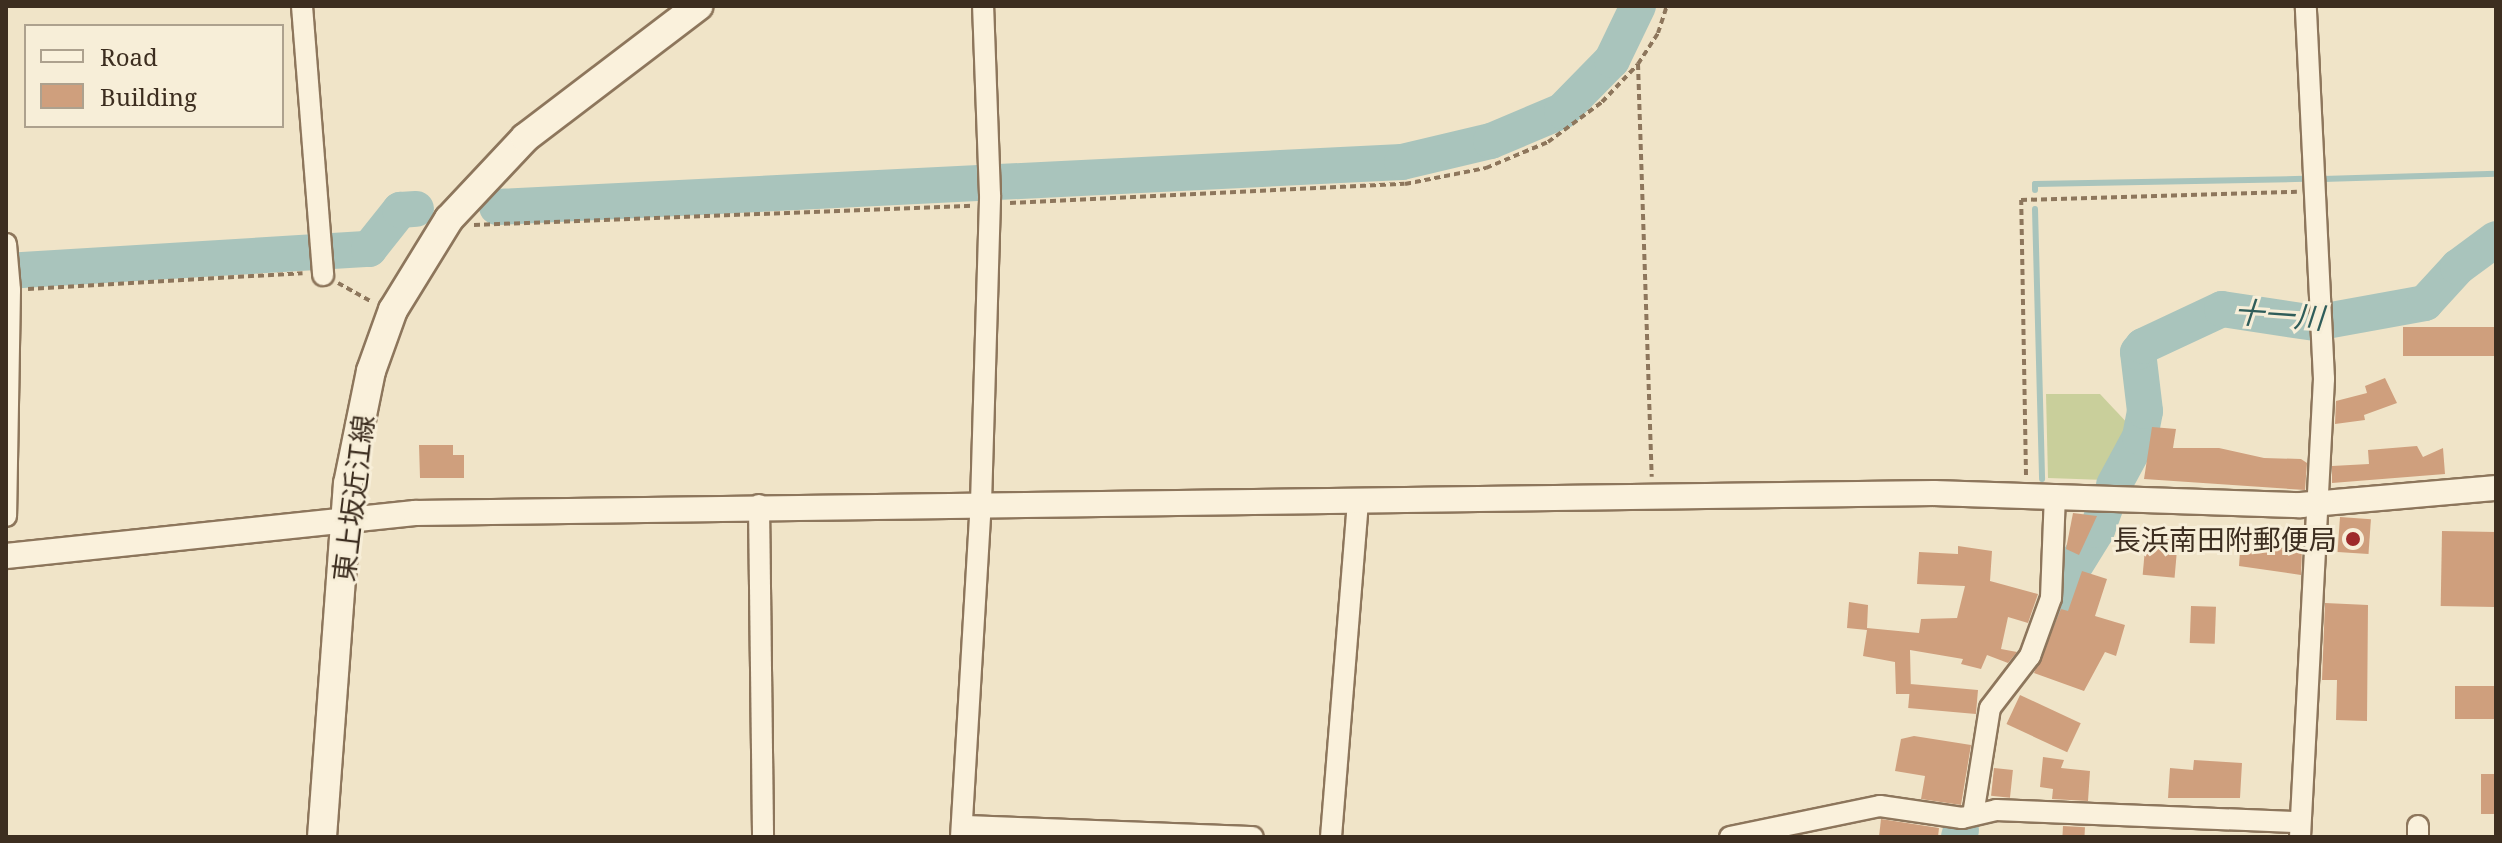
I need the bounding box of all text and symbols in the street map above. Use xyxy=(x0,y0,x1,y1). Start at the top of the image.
legend xyxy=(24,24,284,128)
text: Road xyxy=(100,40,158,73)
text: Building xyxy=(100,80,197,113)
water label: 十一川 xyxy=(2233,294,2325,336)
street label: 東上坂近江線 xyxy=(326,413,380,583)
place label: 長浜南田附郵便局 xyxy=(2113,522,2337,556)
marker: 長浜南田附郵便局 xyxy=(2344,530,2362,548)

